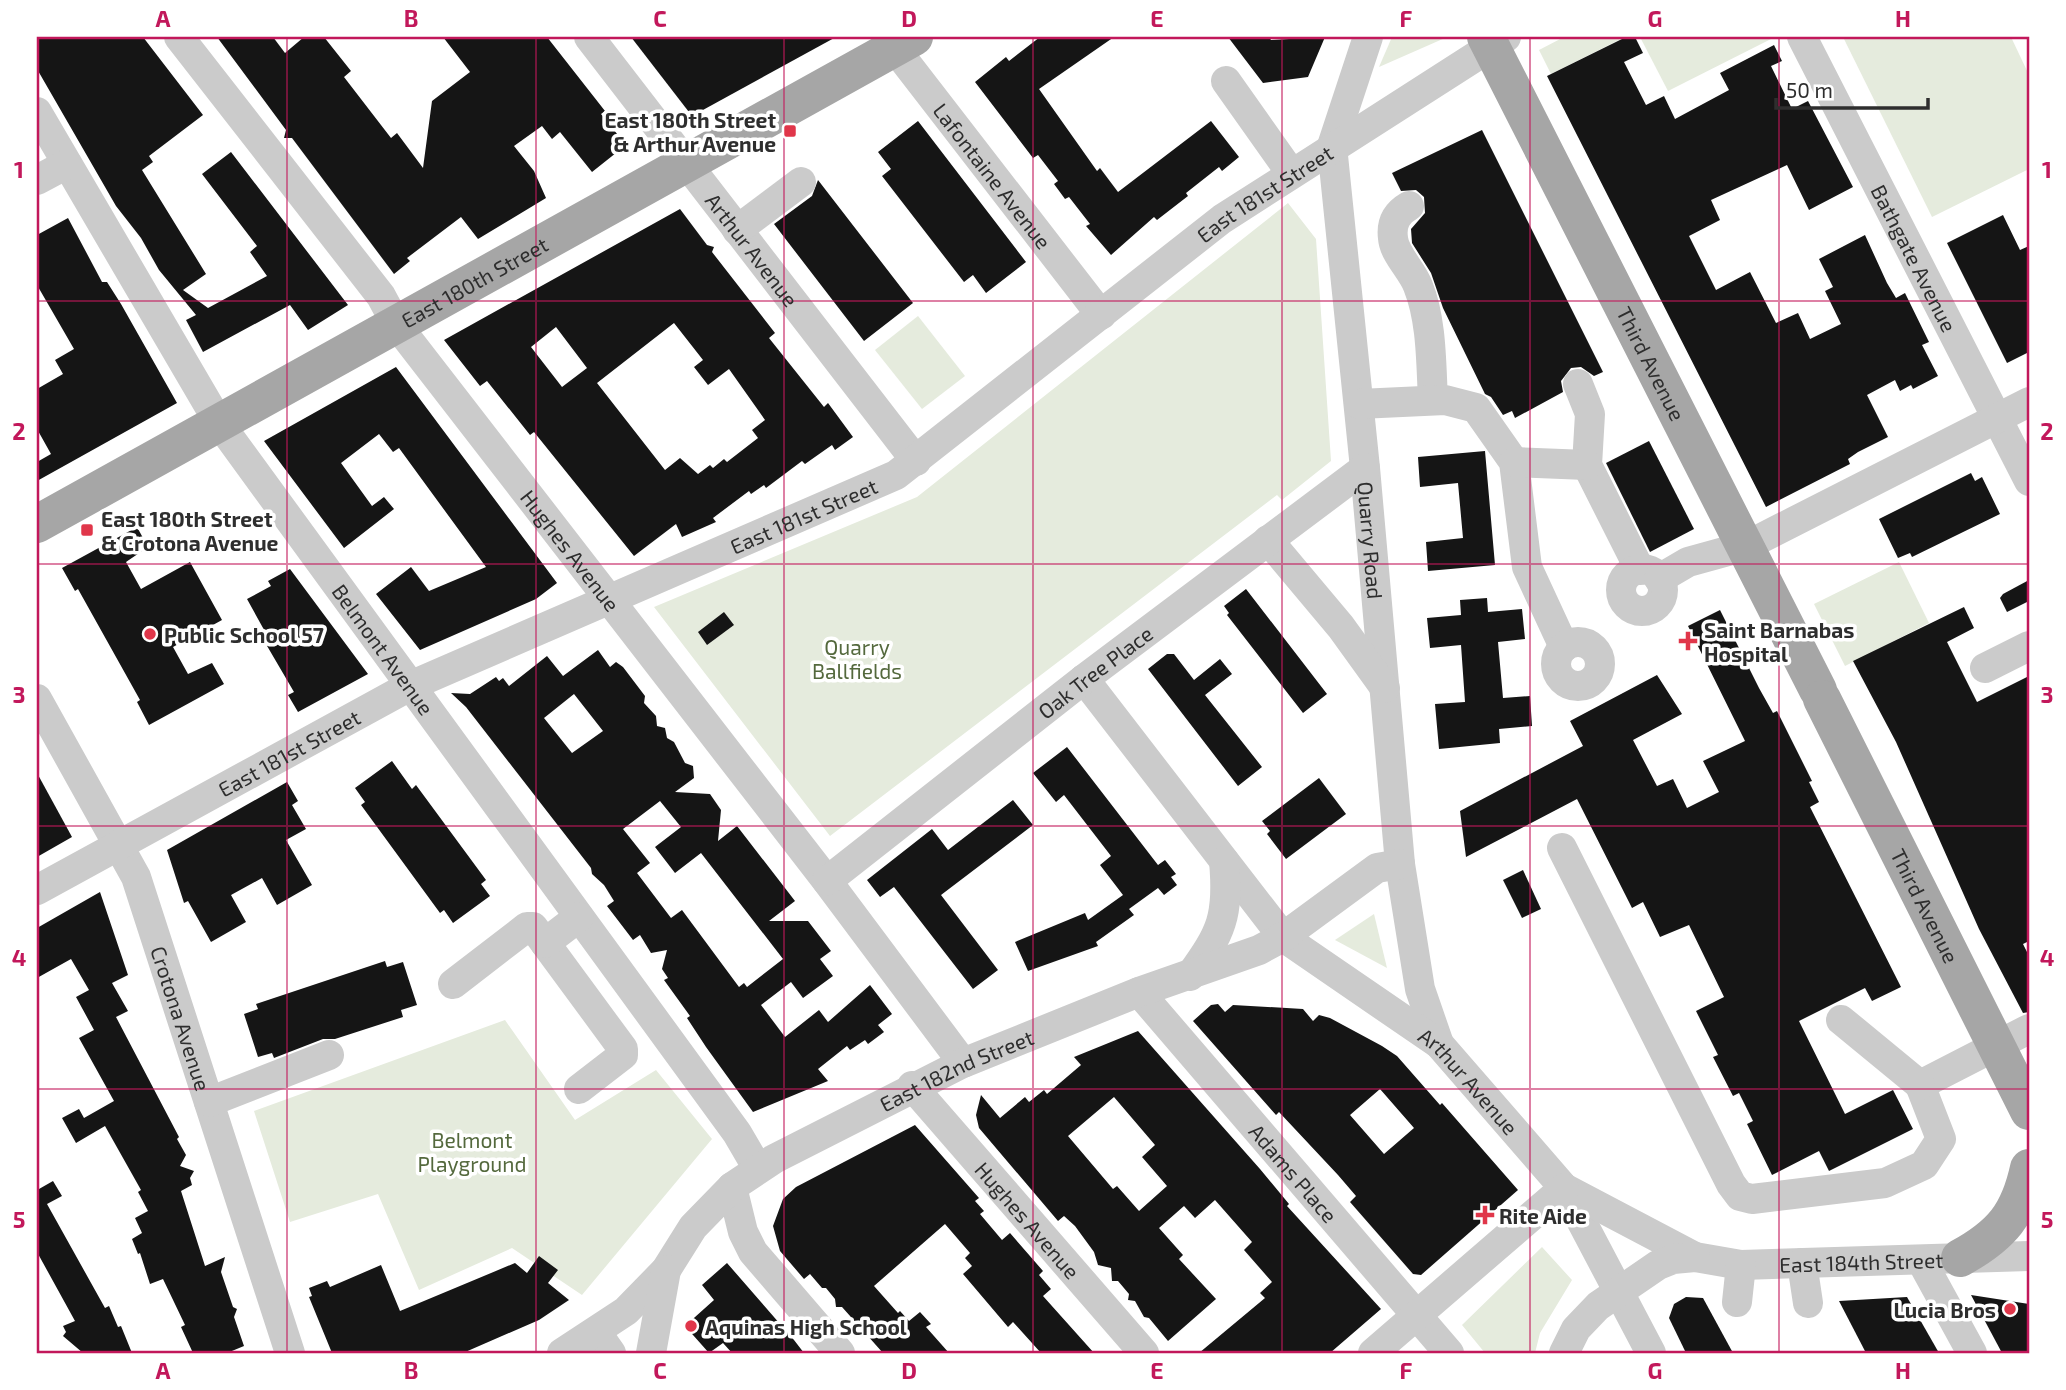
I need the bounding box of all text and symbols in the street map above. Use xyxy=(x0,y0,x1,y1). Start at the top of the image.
text: A xyxy=(155,4,171,32)
text: B xyxy=(404,4,418,32)
text: C xyxy=(653,4,667,32)
text: D xyxy=(901,4,917,32)
text: E xyxy=(1150,4,1164,32)
text: F xyxy=(1400,4,1413,32)
text: G xyxy=(1648,4,1662,32)
text: H xyxy=(1895,4,1911,32)
scale bar xyxy=(1776,66,1928,110)
text: 50 m xyxy=(1786,77,1833,102)
street label: Lafontaine Avenue xyxy=(929,98,1057,253)
place label: East 180th Street & Arthur Avenue xyxy=(604,107,776,156)
marker: East 180th Street & Arthur Avenue xyxy=(782,123,798,139)
street label: East 181st Street xyxy=(1191,139,1337,247)
text: 1 xyxy=(14,155,24,183)
text: 1 xyxy=(2042,155,2052,183)
street label: Bathgate Avenue xyxy=(1867,180,1963,336)
street label: Arthur Avenue xyxy=(701,188,804,311)
street label: East 180th Street xyxy=(396,231,552,332)
street label: Third Avenue xyxy=(1613,302,1691,424)
text: 2 xyxy=(12,417,26,445)
text: 2 xyxy=(2040,417,2054,445)
street label: East 181st Street xyxy=(726,472,881,558)
street label: Quarry Road xyxy=(1353,480,1389,600)
street label: Hughes Avenue xyxy=(516,484,626,616)
place label: East 180th Street & Crotona Avenue xyxy=(101,506,279,555)
marker: East 180th Street & Crotona Avenue xyxy=(79,522,95,538)
street label: Belmont Avenue xyxy=(328,579,440,719)
place label: Saint Barnabas Hospital xyxy=(1704,617,1854,666)
street label: Oak Tree Place xyxy=(1033,620,1157,723)
place label: Public School 57 xyxy=(164,622,324,647)
marker: Public School 57 xyxy=(142,626,158,642)
marker: Saint Barnabas Hospital xyxy=(1678,631,1698,651)
park label: Quarry Ballfields xyxy=(812,634,902,683)
text: 3 xyxy=(12,680,26,708)
text: 3 xyxy=(2040,680,2054,708)
street label: East 181st Street xyxy=(214,703,364,801)
street label: Third Avenue xyxy=(1887,844,1965,967)
text: 4 xyxy=(12,943,26,971)
street label: Crotona Avenue xyxy=(147,943,217,1093)
text: 4 xyxy=(2040,943,2054,971)
street label: Arthur Avenue xyxy=(1414,1022,1524,1139)
street label: East 182nd Street xyxy=(875,1024,1037,1116)
street label: Adams Place xyxy=(1245,1118,1343,1227)
park label: Belmont Playground xyxy=(417,1127,527,1176)
street label: Hughes Avenue xyxy=(971,1156,1086,1283)
place label: Rite Aide xyxy=(1499,1203,1587,1228)
text: 5 xyxy=(13,1205,25,1233)
text: 5 xyxy=(2041,1205,2053,1233)
marker: Rite Aide xyxy=(1477,1207,1493,1223)
street label: East 184th Street xyxy=(1779,1246,1944,1276)
place label: Lucia Bros xyxy=(1894,1297,1996,1322)
marker: Lucia Bros xyxy=(2002,1301,2018,1317)
place label: Aquinas High School xyxy=(705,1314,907,1339)
marker: Aquinas High School xyxy=(683,1318,699,1334)
text: A xyxy=(155,1356,171,1384)
text: B xyxy=(404,1356,418,1384)
text: C xyxy=(653,1356,667,1384)
text: D xyxy=(901,1356,917,1384)
text: E xyxy=(1150,1356,1164,1384)
text: F xyxy=(1400,1356,1413,1384)
text: G xyxy=(1648,1356,1662,1384)
text: H xyxy=(1895,1356,1911,1384)

